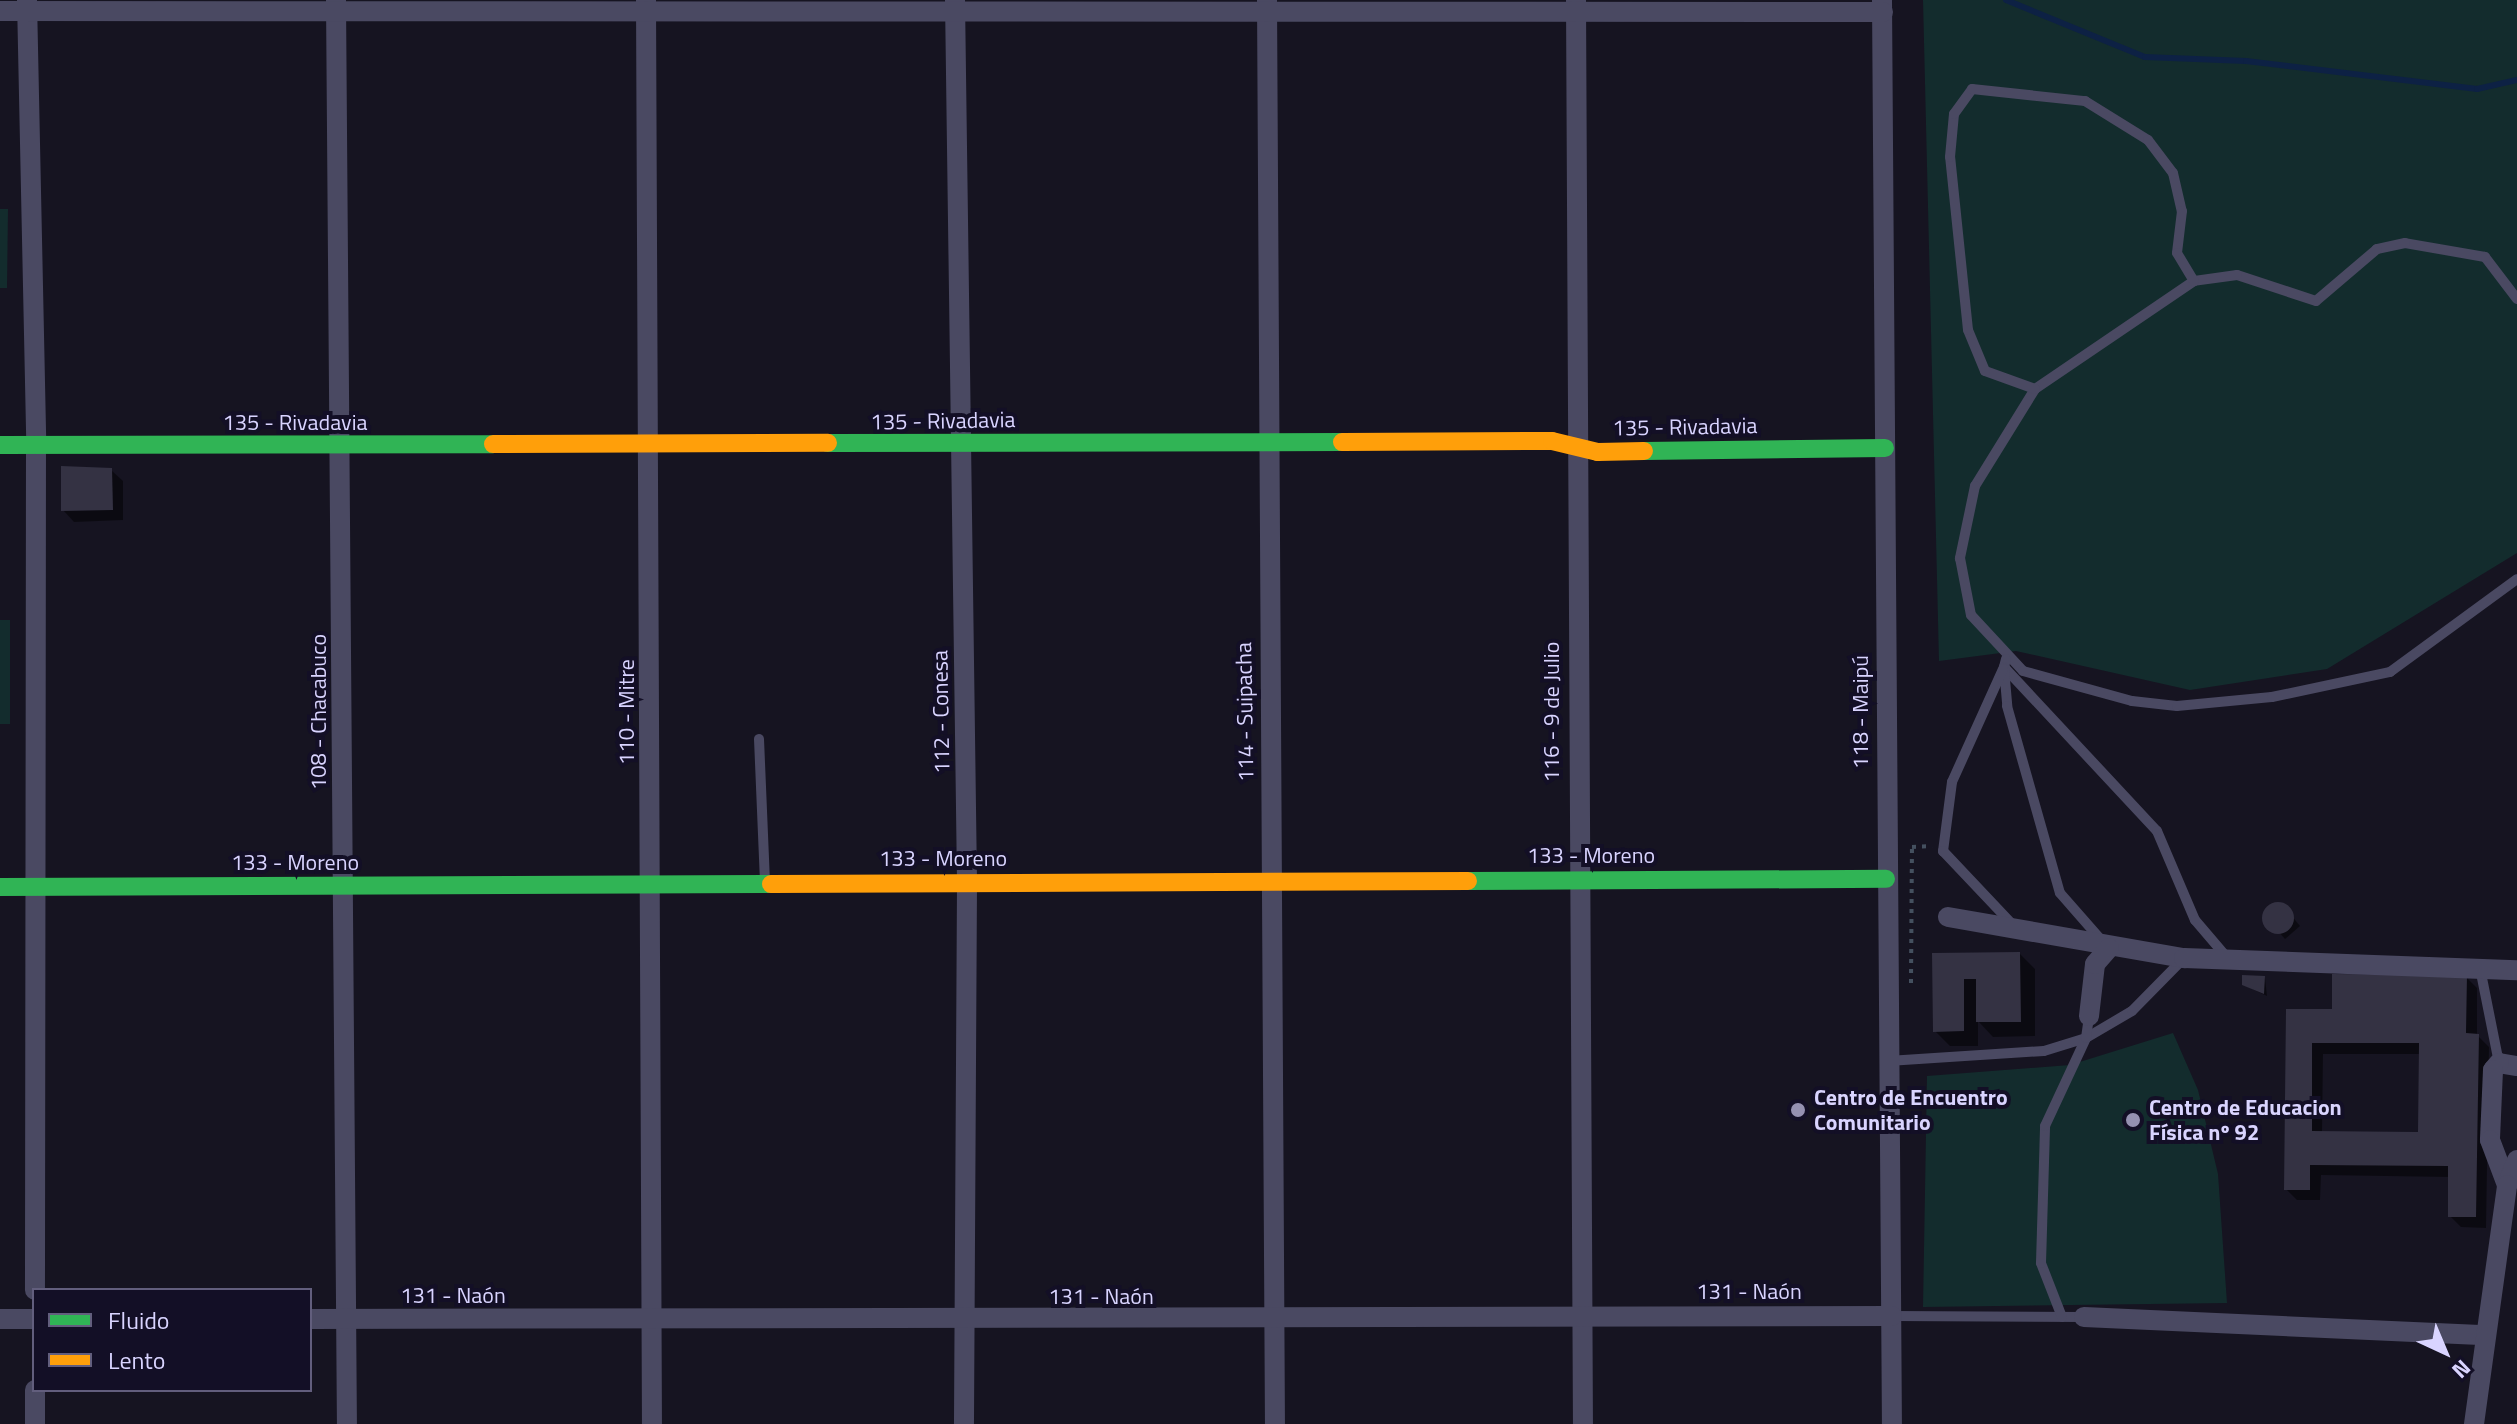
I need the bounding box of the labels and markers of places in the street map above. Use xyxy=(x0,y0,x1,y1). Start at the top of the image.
place label: Centro de Encuentro Comunitario xyxy=(1814,1084,2008,1136)
place label: Centro de Educacion Física nº 92 xyxy=(2149,1094,2342,1146)
marker: Centro de Encuentro Comunitario xyxy=(1789,1101,1807,1119)
marker: Centro de Educacion Física nº 92 xyxy=(2124,1111,2142,1129)

